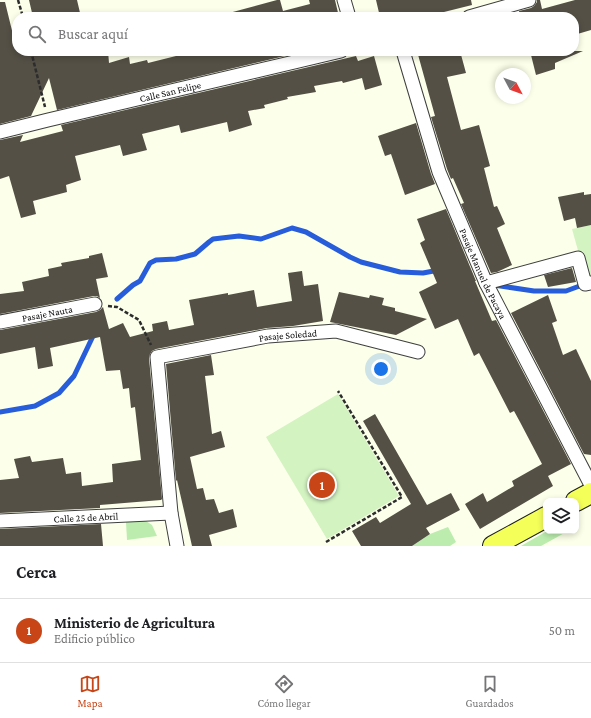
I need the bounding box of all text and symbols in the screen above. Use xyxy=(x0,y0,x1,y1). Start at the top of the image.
search box xyxy=(12,12,579,56)
icon: search xyxy=(26,23,48,45)
text: Buscar aquí xyxy=(58,26,128,42)
north arrow xyxy=(495,68,531,104)
street label: Calle San Felipe xyxy=(139,79,203,104)
street label: Pasaje Manuel de Pacaya xyxy=(457,227,509,321)
street label: Pasaje Nauta xyxy=(21,303,74,324)
street label: Pasaje Soledad xyxy=(258,327,318,344)
your location xyxy=(371,359,391,379)
pin: 1 xyxy=(309,470,335,500)
map controls xyxy=(543,498,579,534)
button: layers xyxy=(543,498,579,534)
street label: Calle 25 de Abril xyxy=(53,510,119,524)
text: Cerca xyxy=(16,563,56,582)
text: Ministerio de Agricultura xyxy=(54,615,215,631)
text: 1 xyxy=(27,623,31,638)
text: 50 m xyxy=(549,623,575,638)
text: Edificio público xyxy=(54,631,135,646)
tab: Mapa xyxy=(77,673,103,709)
tab: Cómo llegar xyxy=(257,673,311,709)
tab: Guardados xyxy=(466,673,514,709)

